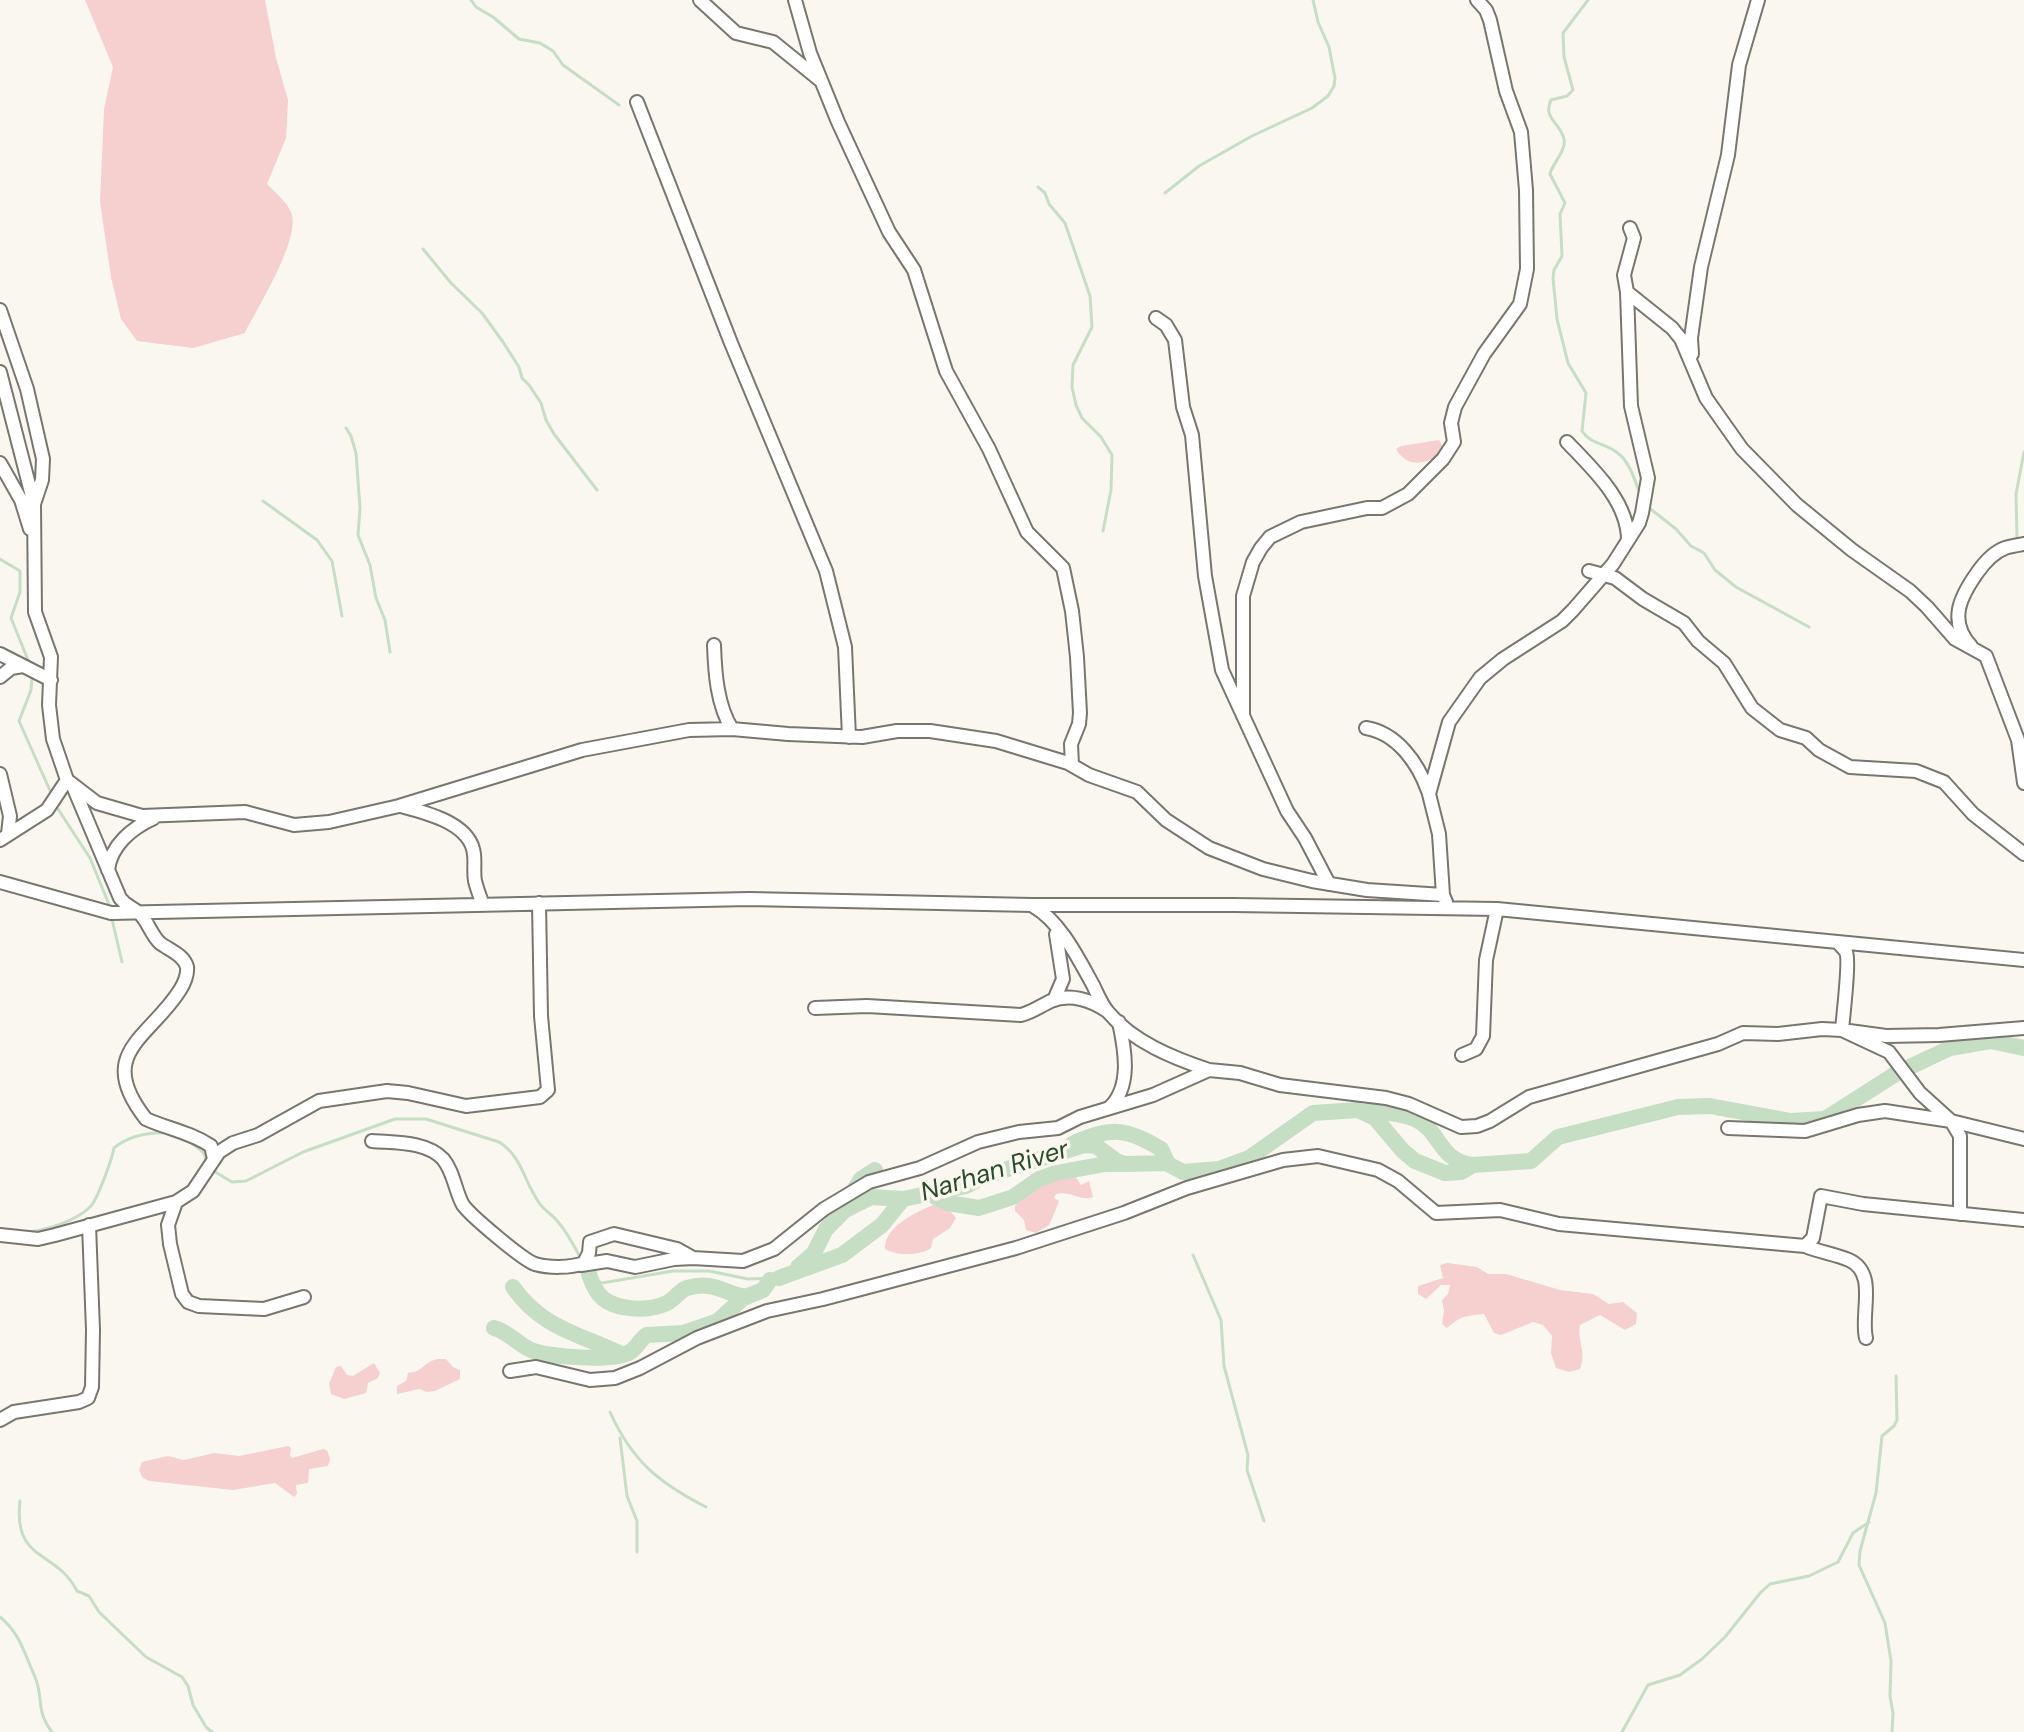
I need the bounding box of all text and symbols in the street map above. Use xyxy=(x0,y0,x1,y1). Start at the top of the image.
water label: Narhan River xyxy=(917,1135,1073,1209)

